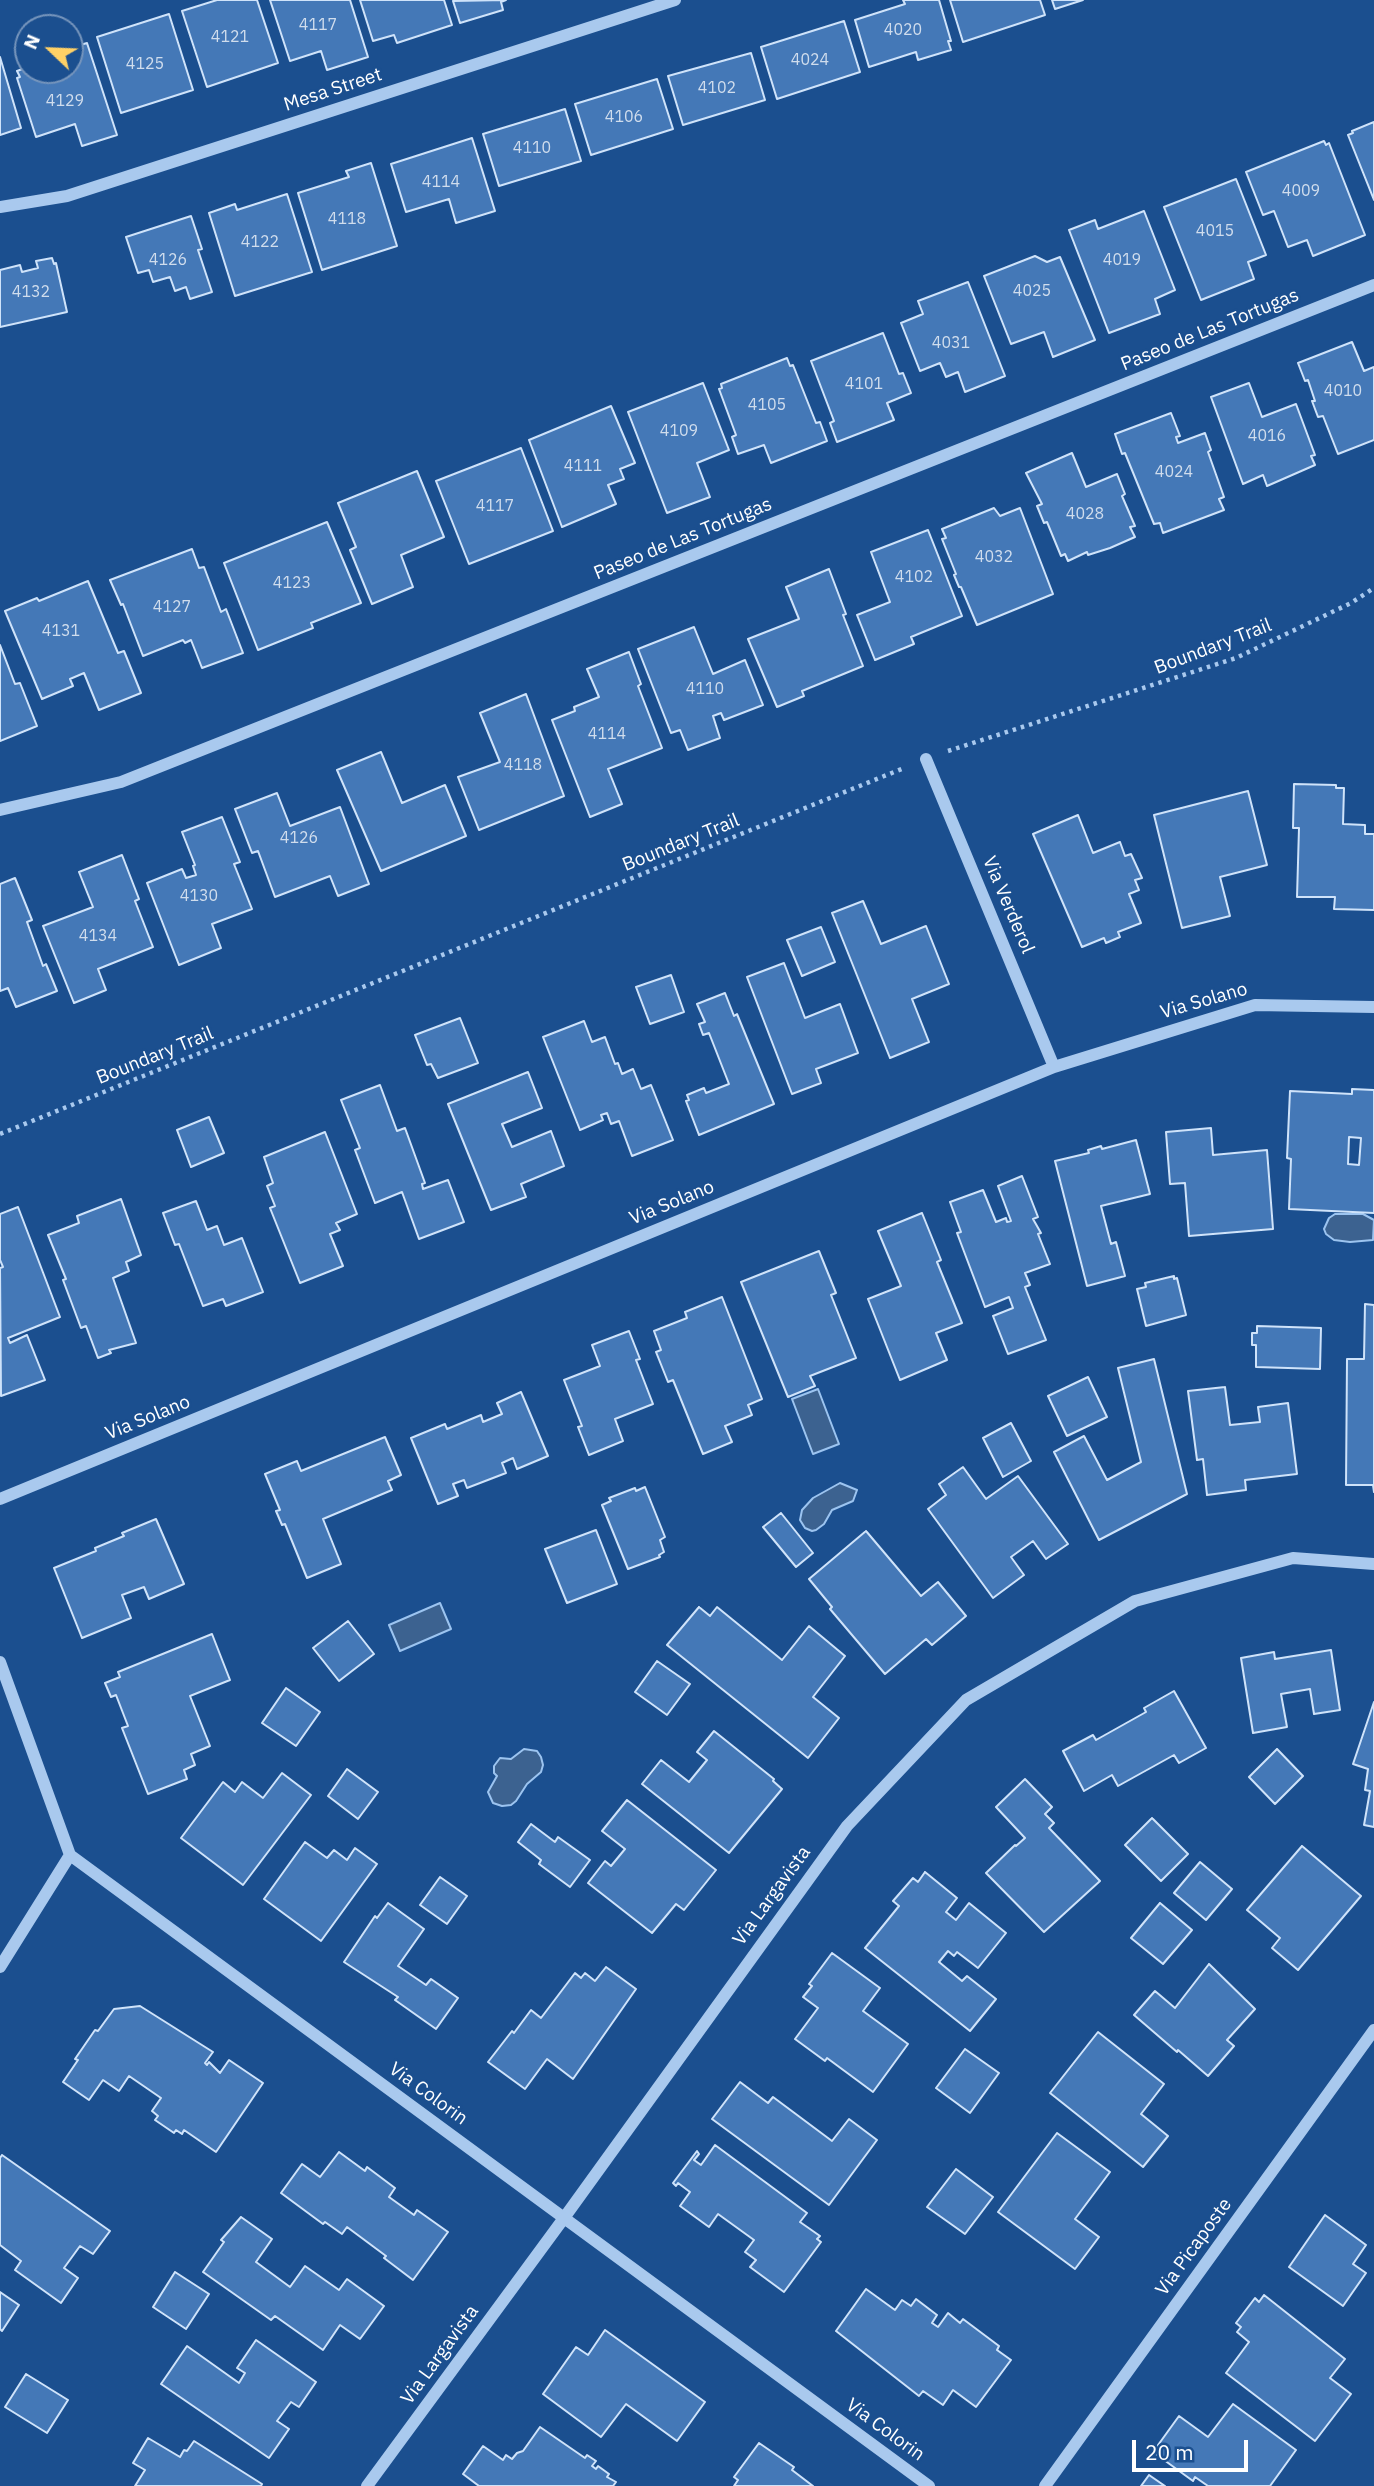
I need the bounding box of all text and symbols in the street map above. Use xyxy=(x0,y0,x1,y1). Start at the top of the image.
north arrow xyxy=(14,14,84,84)
house number: 4117 xyxy=(299,15,337,35)
house number: 4020 xyxy=(884,20,922,40)
house number: 4121 xyxy=(211,27,249,47)
text: N xyxy=(18,31,45,53)
house number: 4024 xyxy=(791,50,829,70)
house number: 4125 xyxy=(126,54,164,74)
street label: Mesa Street xyxy=(281,63,385,117)
house number: 4102 xyxy=(698,78,736,98)
house number: 4129 xyxy=(46,91,84,111)
house number: 4106 xyxy=(605,107,643,127)
house number: 4110 xyxy=(513,138,551,158)
house number: 4114 xyxy=(422,172,460,192)
house number: 4009 xyxy=(1282,181,1320,201)
house number: 4118 xyxy=(328,209,366,229)
house number: 4015 xyxy=(1196,221,1234,241)
house number: 4122 xyxy=(241,232,279,252)
house number: 4126 xyxy=(149,250,187,270)
house number: 4019 xyxy=(1103,250,1141,270)
house number: 4025 xyxy=(1013,281,1051,301)
house number: 4132 xyxy=(12,282,50,302)
street label: Paseo de Las Tortugas xyxy=(1118,284,1302,376)
house number: 4031 xyxy=(932,333,970,353)
house number: 4101 xyxy=(845,374,883,394)
house number: 4010 xyxy=(1324,381,1362,401)
house number: 4105 xyxy=(748,395,786,415)
house number: 4109 xyxy=(660,421,698,441)
house number: 4016 xyxy=(1248,426,1286,446)
house number: 4111 xyxy=(564,456,602,476)
house number: 4024 xyxy=(1155,462,1193,482)
street label: Paseo de Las Tortugas xyxy=(591,493,775,585)
house number: 4117 xyxy=(476,496,514,516)
house number: 4028 xyxy=(1066,504,1104,524)
house number: 4032 xyxy=(975,547,1013,567)
house number: 4102 xyxy=(895,567,933,587)
house number: 4123 xyxy=(273,573,311,593)
house number: 4127 xyxy=(153,597,191,617)
street label: Boundary Trail xyxy=(1151,614,1275,680)
house number: 4131 xyxy=(42,621,80,641)
house number: 4110 xyxy=(686,679,724,699)
house number: 4114 xyxy=(588,724,626,744)
house number: 4118 xyxy=(504,755,542,775)
street label: Boundary Trail xyxy=(619,809,743,877)
house number: 4126 xyxy=(280,828,318,848)
street label: Via Verderol xyxy=(977,853,1039,957)
house number: 4130 xyxy=(180,886,218,906)
house number: 4134 xyxy=(79,926,117,946)
street label: Via Solano xyxy=(1158,978,1250,1024)
street label: Boundary Trail xyxy=(93,1022,217,1090)
street label: Via Solano xyxy=(626,1176,718,1230)
street label: Via Solano xyxy=(102,1391,194,1445)
street label: Via Largavista xyxy=(728,1842,816,1950)
street label: Via Colorin xyxy=(384,2058,472,2130)
street label: Via Picaposte xyxy=(1151,2194,1237,2300)
street label: Via Largavista xyxy=(396,2301,484,2409)
street label: Via Colorin xyxy=(841,2394,929,2466)
scale bar xyxy=(1136,2426,1252,2470)
text: 20 m xyxy=(1145,2438,1194,2466)

